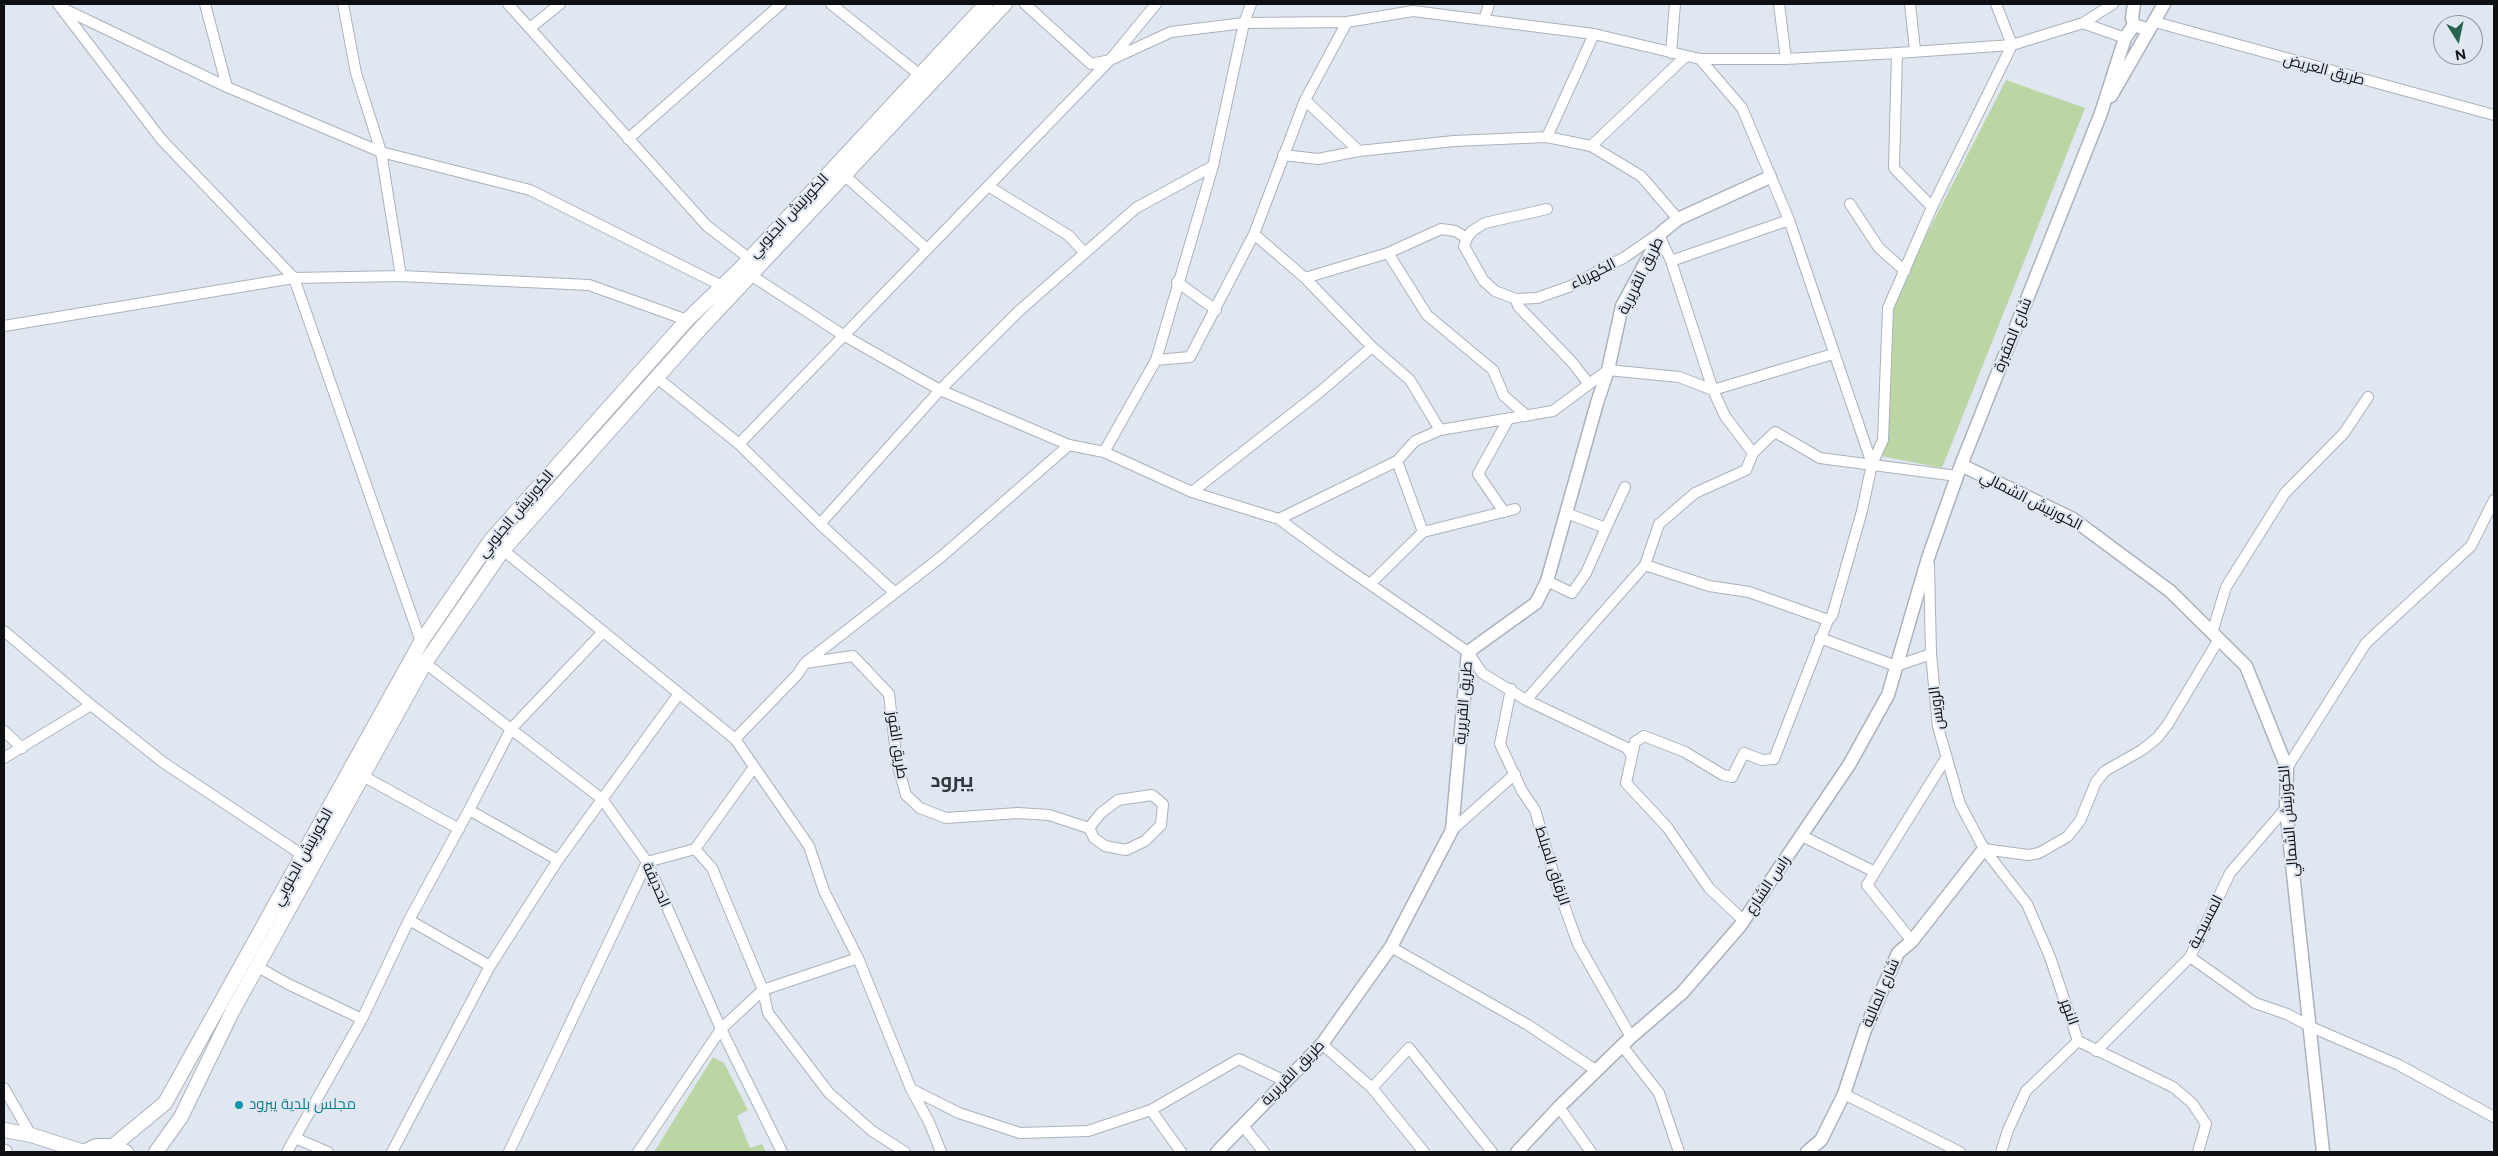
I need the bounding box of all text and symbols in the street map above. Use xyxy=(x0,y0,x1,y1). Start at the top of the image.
north arrow xyxy=(2433,15,2483,65)
text: N xyxy=(2454,45,2467,64)
street label: طريق العريض xyxy=(2281,50,2367,90)
street label: الكورنيش الجنوبي xyxy=(745,170,833,262)
street label: طريق القريرية xyxy=(1615,234,1667,318)
street label: الكهرباء xyxy=(1567,255,1619,293)
street label: شارع المقبرة xyxy=(1990,295,2036,375)
street label: الكورنيش الجنوبي xyxy=(474,466,558,562)
street label: الكورنيش الشمالي xyxy=(1977,467,2085,535)
street label: طريق القريرية xyxy=(1451,660,1477,746)
street label: الرويس xyxy=(1925,685,1949,731)
street label: طريق القوز xyxy=(883,710,911,780)
street label: الكورنيش الشمالي xyxy=(2275,764,2303,878)
district label: يبرود xyxy=(931,769,973,793)
street label: الكورنيش الجنوبي xyxy=(269,805,337,909)
street label: الزقاق المبلط xyxy=(1531,824,1573,908)
street label: راس الشارع xyxy=(1742,852,1794,918)
street label: الحديقة xyxy=(638,860,674,910)
street label: المسيحية xyxy=(2185,892,2227,952)
street label: شارع المالية xyxy=(1859,956,1903,1030)
street label: النهر xyxy=(2056,996,2082,1028)
street label: طريق القريرية xyxy=(1257,1037,1329,1109)
place label: مجلس بلدية يبرود xyxy=(249,1096,356,1114)
marker: مجلس بلدية يبرود xyxy=(233,1099,245,1111)

